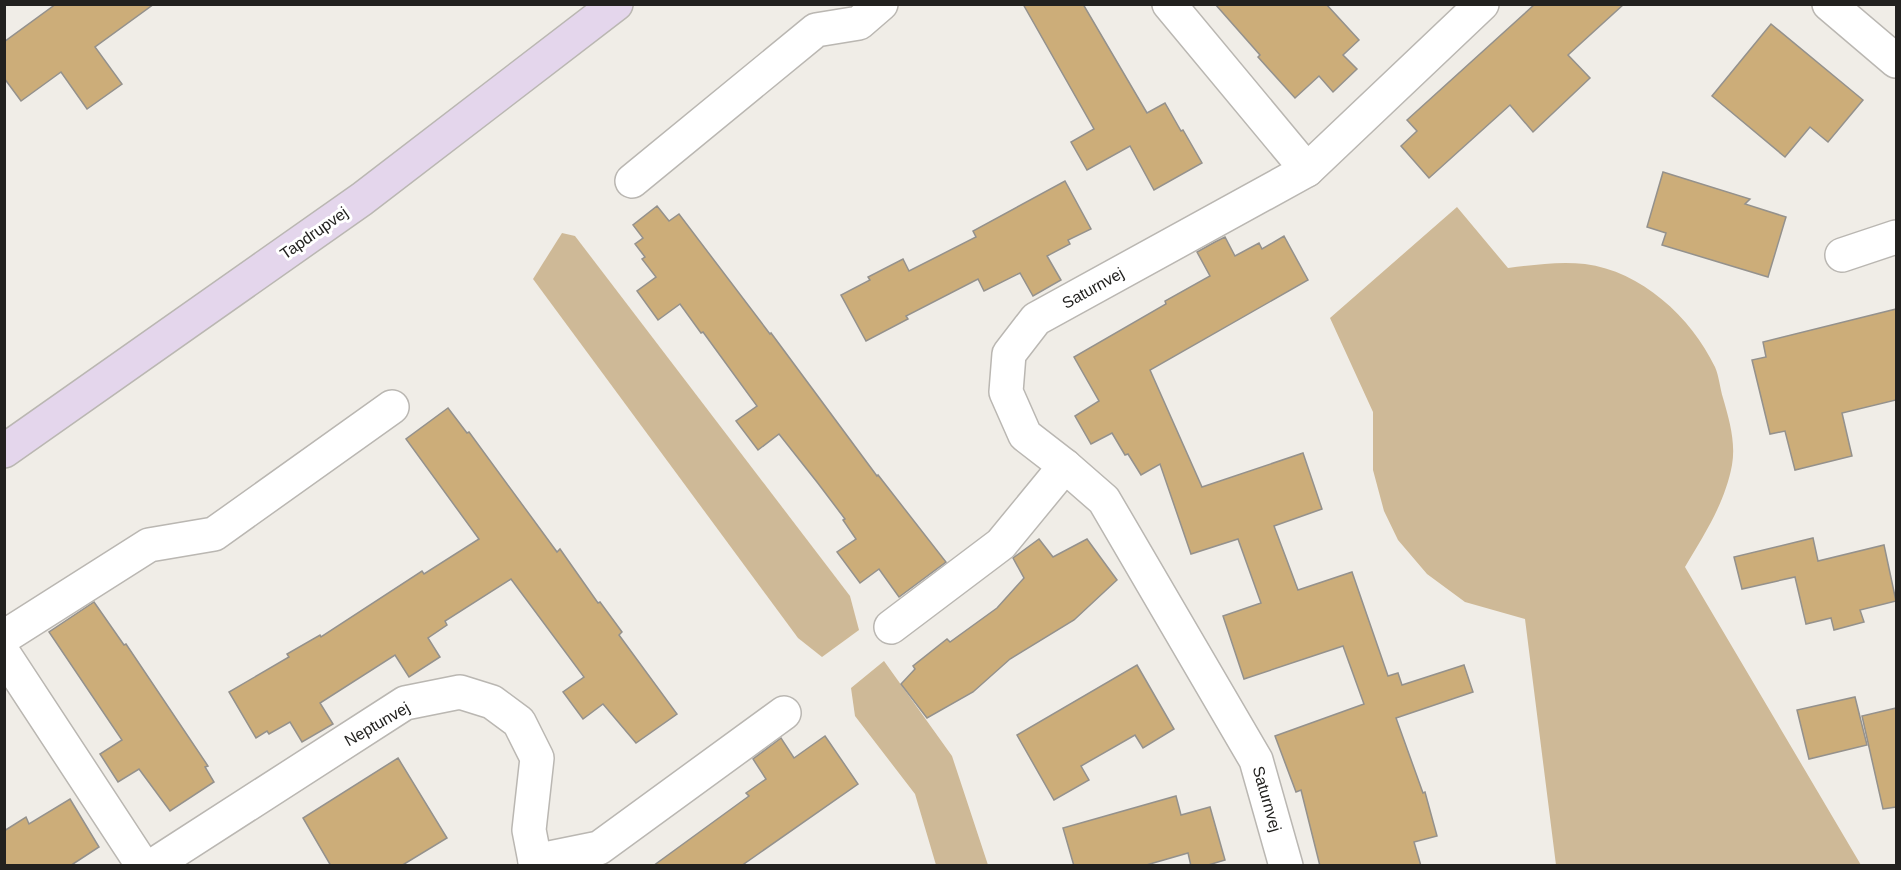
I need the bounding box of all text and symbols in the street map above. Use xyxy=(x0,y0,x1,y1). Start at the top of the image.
street label: Tapdrupvej xyxy=(277,204,351,262)
street label: Saturnvej xyxy=(1059,264,1127,312)
street label: Neptunvej xyxy=(342,699,412,749)
street label: Saturnvej xyxy=(1250,764,1284,834)

